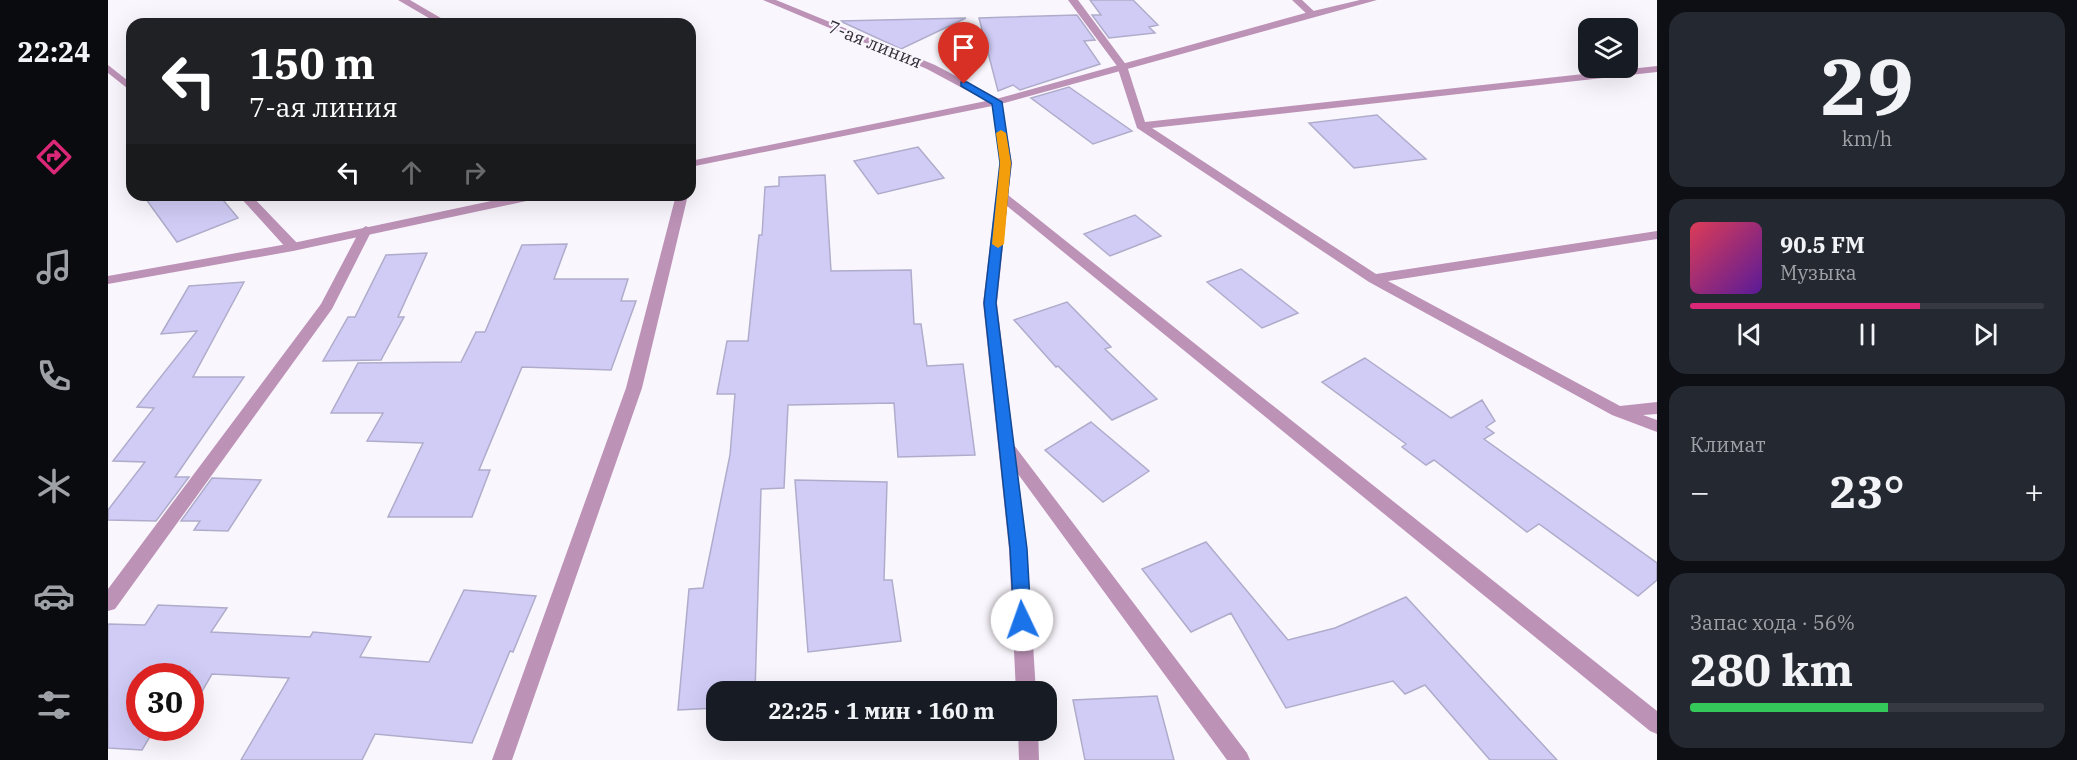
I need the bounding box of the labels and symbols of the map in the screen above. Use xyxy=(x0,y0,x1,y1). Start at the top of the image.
street label: 7-ая линия xyxy=(825,15,925,73)
pin xyxy=(938,22,989,84)
position arrow xyxy=(990,588,1054,652)
speed limit sign: 30 xyxy=(126,663,204,741)

